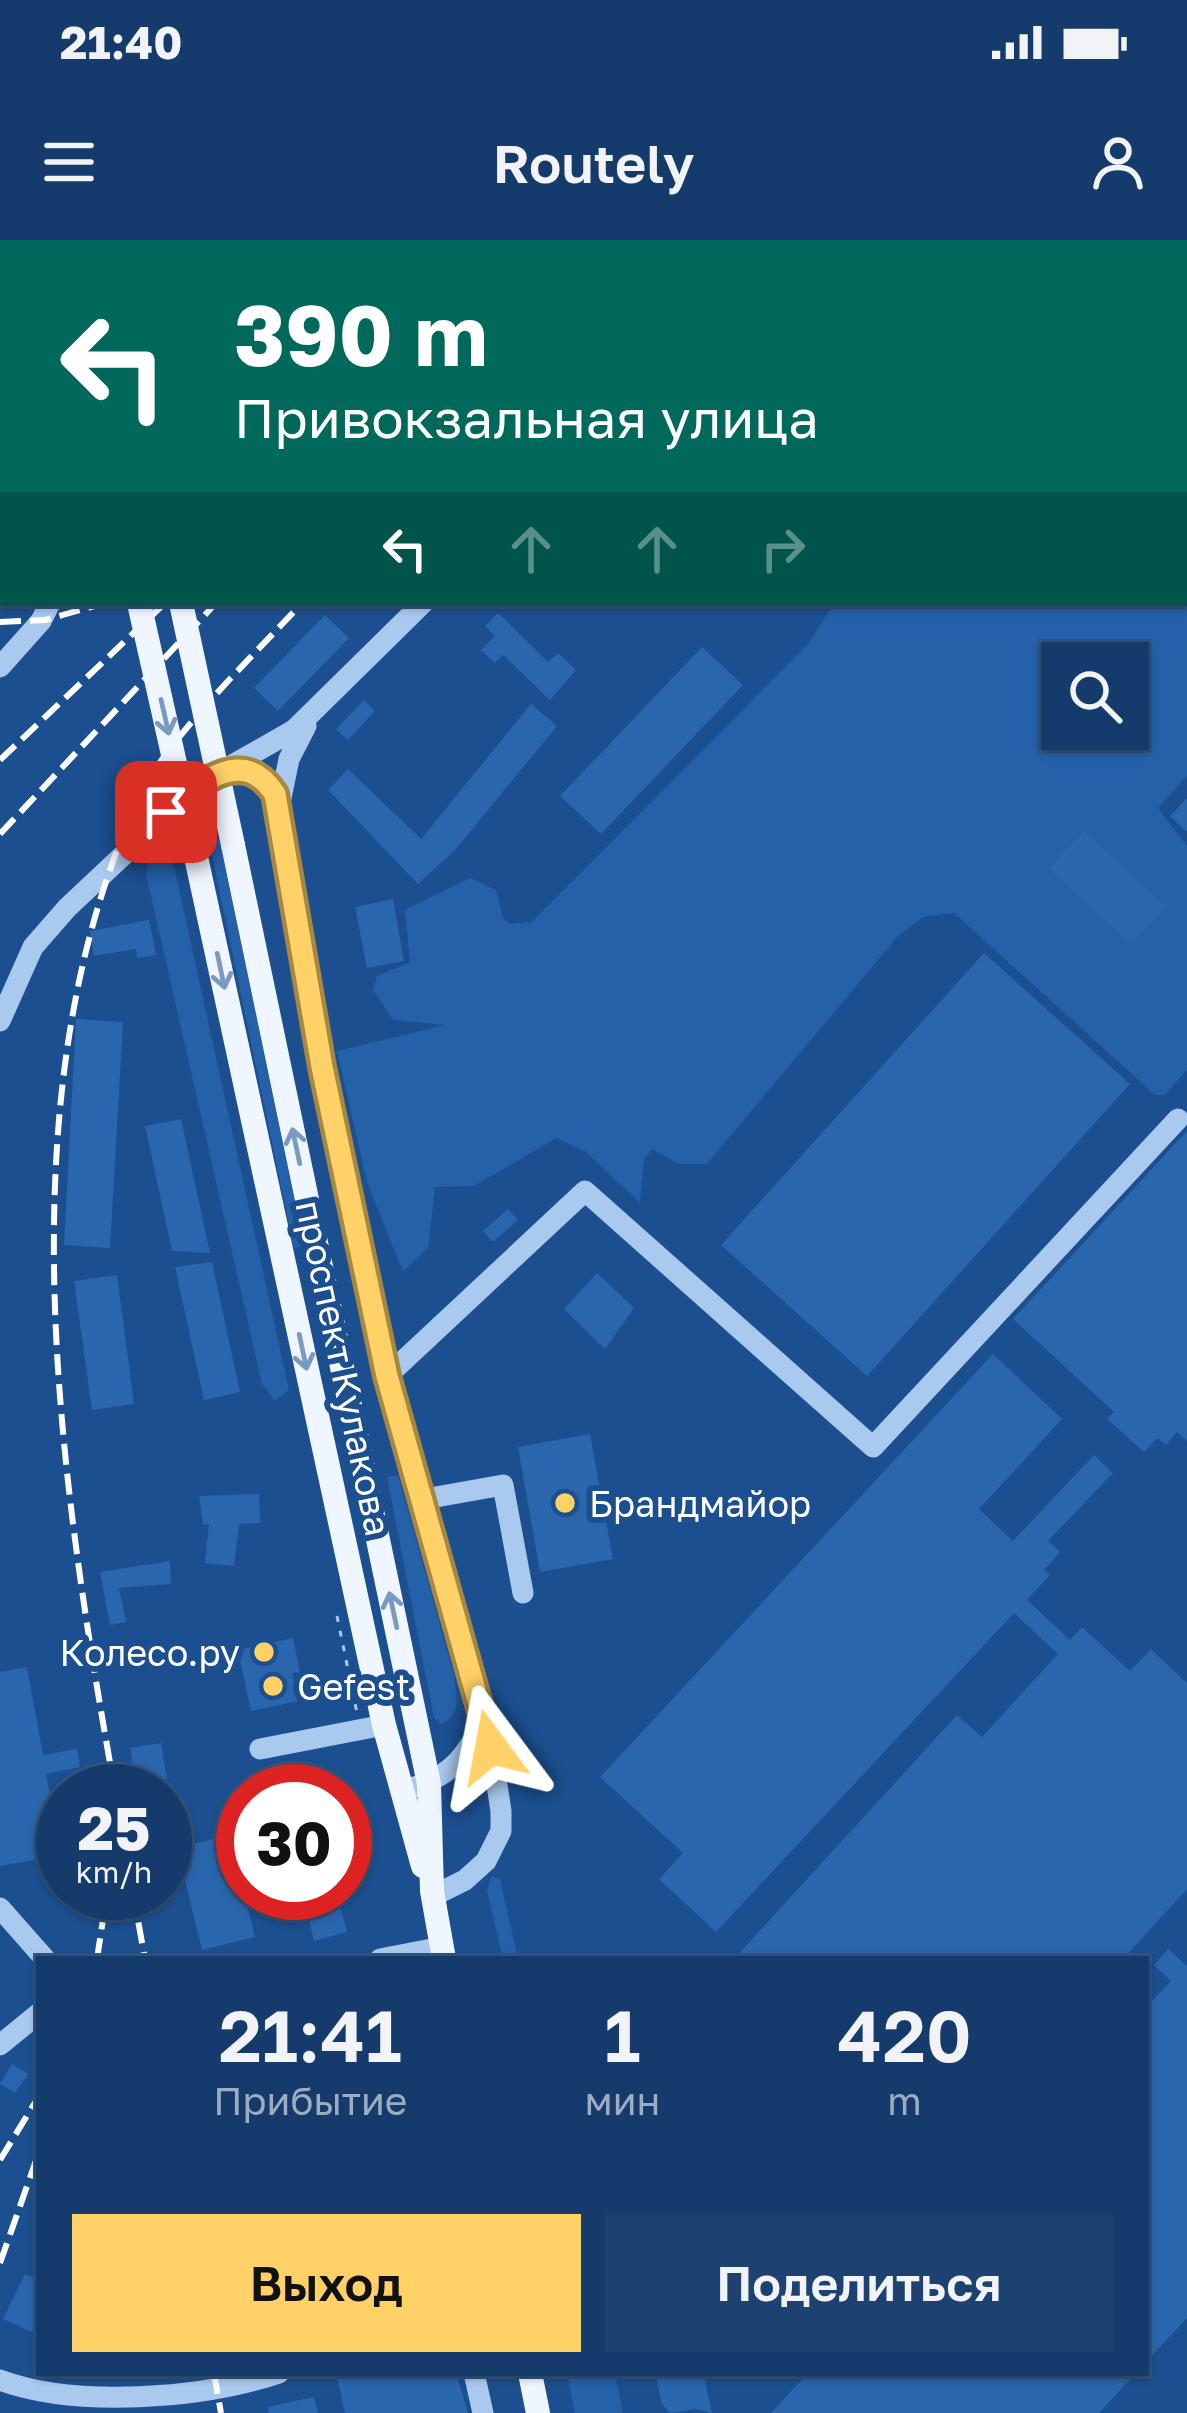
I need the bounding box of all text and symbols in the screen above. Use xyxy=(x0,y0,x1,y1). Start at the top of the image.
text: 21:40 xyxy=(60,15,182,69)
icon: menu xyxy=(36,129,102,195)
icon: person xyxy=(1085,129,1151,195)
text: Routely xyxy=(493,130,694,195)
text: 390 m xyxy=(234,284,488,384)
icon: left xyxy=(36,288,192,444)
text: Привокзальная улица xyxy=(234,385,819,450)
icon: left xyxy=(372,516,438,582)
icon: ahead xyxy=(498,516,564,582)
icon: ahead xyxy=(624,516,690,582)
icon: right xyxy=(750,516,816,582)
map controls xyxy=(1041,642,1149,750)
button: search xyxy=(1041,642,1149,750)
one-way arrow xyxy=(154,698,177,736)
pin xyxy=(115,761,217,863)
icon: arrive xyxy=(133,779,199,845)
one-way arrow xyxy=(210,951,233,989)
one-way arrow xyxy=(284,1127,306,1166)
street label: проспект Кулакова xyxy=(287,1196,401,1540)
one-way arrow xyxy=(293,1333,316,1371)
place label: Брандмайор xyxy=(589,1482,811,1525)
marker: Брандмайор xyxy=(552,1490,578,1516)
one-way arrow xyxy=(381,1591,403,1630)
place label: Колесо.ру xyxy=(59,1631,240,1674)
marker: Колесо.ру xyxy=(251,1639,277,1665)
place label: Gefest xyxy=(297,1665,410,1708)
marker: Gefest xyxy=(260,1673,286,1699)
position arrow xyxy=(428,1684,554,1810)
speed limit sign: 30 xyxy=(216,1764,372,1920)
text: 25 xyxy=(77,1791,151,1863)
text: km/h xyxy=(76,1854,152,1890)
text: 21:41 xyxy=(219,1991,402,2078)
text: 1 xyxy=(604,1991,641,2078)
text: 420 xyxy=(837,1991,972,2078)
text: Прибытие xyxy=(213,2077,407,2124)
text: мин xyxy=(585,2077,660,2124)
text: m xyxy=(887,2077,922,2124)
button: Выход xyxy=(72,2214,581,2352)
button: Поделиться xyxy=(605,2214,1113,2352)

